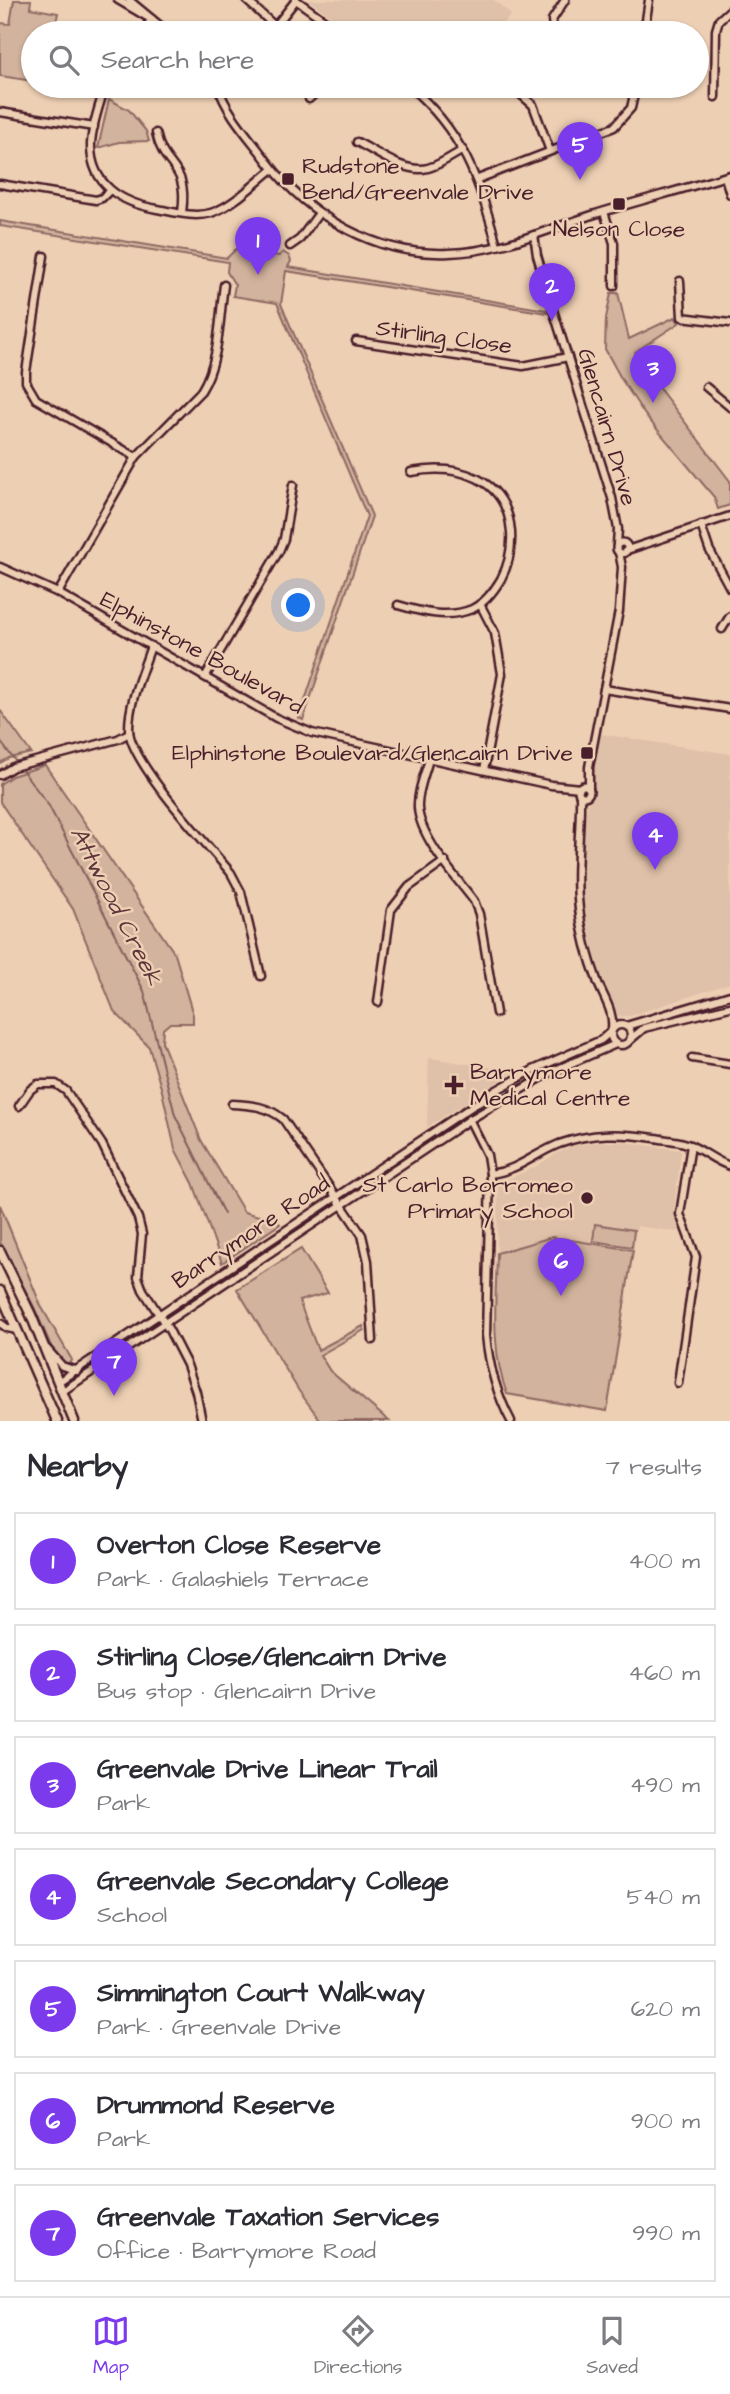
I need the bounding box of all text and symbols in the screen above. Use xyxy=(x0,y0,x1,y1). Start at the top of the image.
search box xyxy=(21,21,709,98)
icon: search xyxy=(45,41,83,79)
text: Search here xyxy=(101,42,254,78)
pin: 5 xyxy=(557,122,603,180)
place label: Rudstone Bend/Greenvale Drive xyxy=(302,150,534,208)
marker: Rudstone Bend/Greenvale Drive xyxy=(280,171,296,187)
marker: Nelson Close xyxy=(611,196,627,212)
place label: Nelson Close xyxy=(553,213,685,245)
pin: 1 xyxy=(235,217,281,275)
pin: 2 xyxy=(529,263,575,321)
street label: Stirling Close xyxy=(374,312,514,363)
street label: Glencairn Drive xyxy=(569,345,645,509)
pin: 3 xyxy=(630,345,676,403)
street label: Elphinstone Boulevard xyxy=(94,584,310,722)
your location xyxy=(281,588,315,622)
place label: Elphinstone Boulevard/Glencairn Drive xyxy=(172,737,573,769)
marker: Elphinstone Boulevard/Glencairn Drive xyxy=(579,745,595,761)
pin: 4 xyxy=(632,812,678,870)
water label: Attwood Creek xyxy=(61,821,171,992)
place label: Barrymore Medical Centre xyxy=(470,1056,630,1114)
marker: Barrymore Medical Centre xyxy=(444,1075,464,1095)
street label: Barrymore Road xyxy=(166,1167,337,1298)
place label: St Carlo Borromeo Primary School xyxy=(362,1169,573,1228)
marker: St Carlo Borromeo Primary School xyxy=(579,1190,595,1206)
pin: 6 xyxy=(538,1238,584,1296)
pin: 7 xyxy=(91,1338,137,1396)
text: Nearby xyxy=(28,1446,128,1488)
text: 7 results xyxy=(606,1451,702,1483)
text: Overton Close Reserve xyxy=(97,1527,381,1563)
text: 1 xyxy=(52,1545,54,1577)
text: 400 m xyxy=(628,1545,700,1577)
text: Park · Galashiels Terrace xyxy=(97,1563,369,1595)
text: Stirling Close/Glencairn Drive xyxy=(97,1639,447,1675)
text: 2 xyxy=(46,1657,60,1689)
text: 460 m xyxy=(628,1657,700,1689)
text: Bus stop · Glencairn Drive xyxy=(97,1675,376,1707)
text: Greenvale Drive Linear Trail xyxy=(97,1751,438,1787)
text: 3 xyxy=(47,1769,59,1801)
text: 490 m xyxy=(630,1769,700,1801)
text: Park xyxy=(97,1787,150,1819)
text: Greenvale Secondary College xyxy=(97,1863,449,1899)
text: 4 xyxy=(45,1881,61,1913)
text: 540 m xyxy=(626,1881,700,1913)
text: School xyxy=(97,1899,167,1931)
text: Simmington Court Walkway xyxy=(97,1975,425,2011)
text: 5 xyxy=(45,1993,61,2025)
text: 620 m xyxy=(631,1993,700,2025)
text: Park · Greenvale Drive xyxy=(97,2011,341,2043)
text: Drummond Reserve xyxy=(97,2087,335,2123)
text: 6 xyxy=(46,2105,60,2137)
text: 900 m xyxy=(631,2105,700,2137)
text: Park xyxy=(97,2123,150,2155)
text: Greenvale Taxation Services xyxy=(97,2199,439,2235)
text: 7 xyxy=(46,2217,60,2249)
text: 990 m xyxy=(632,2217,700,2249)
text: Office · Barrymore Road xyxy=(97,2235,376,2267)
tab: Map xyxy=(92,2312,130,2381)
tab: Directions xyxy=(314,2312,402,2381)
tab: Saved xyxy=(586,2312,638,2381)

